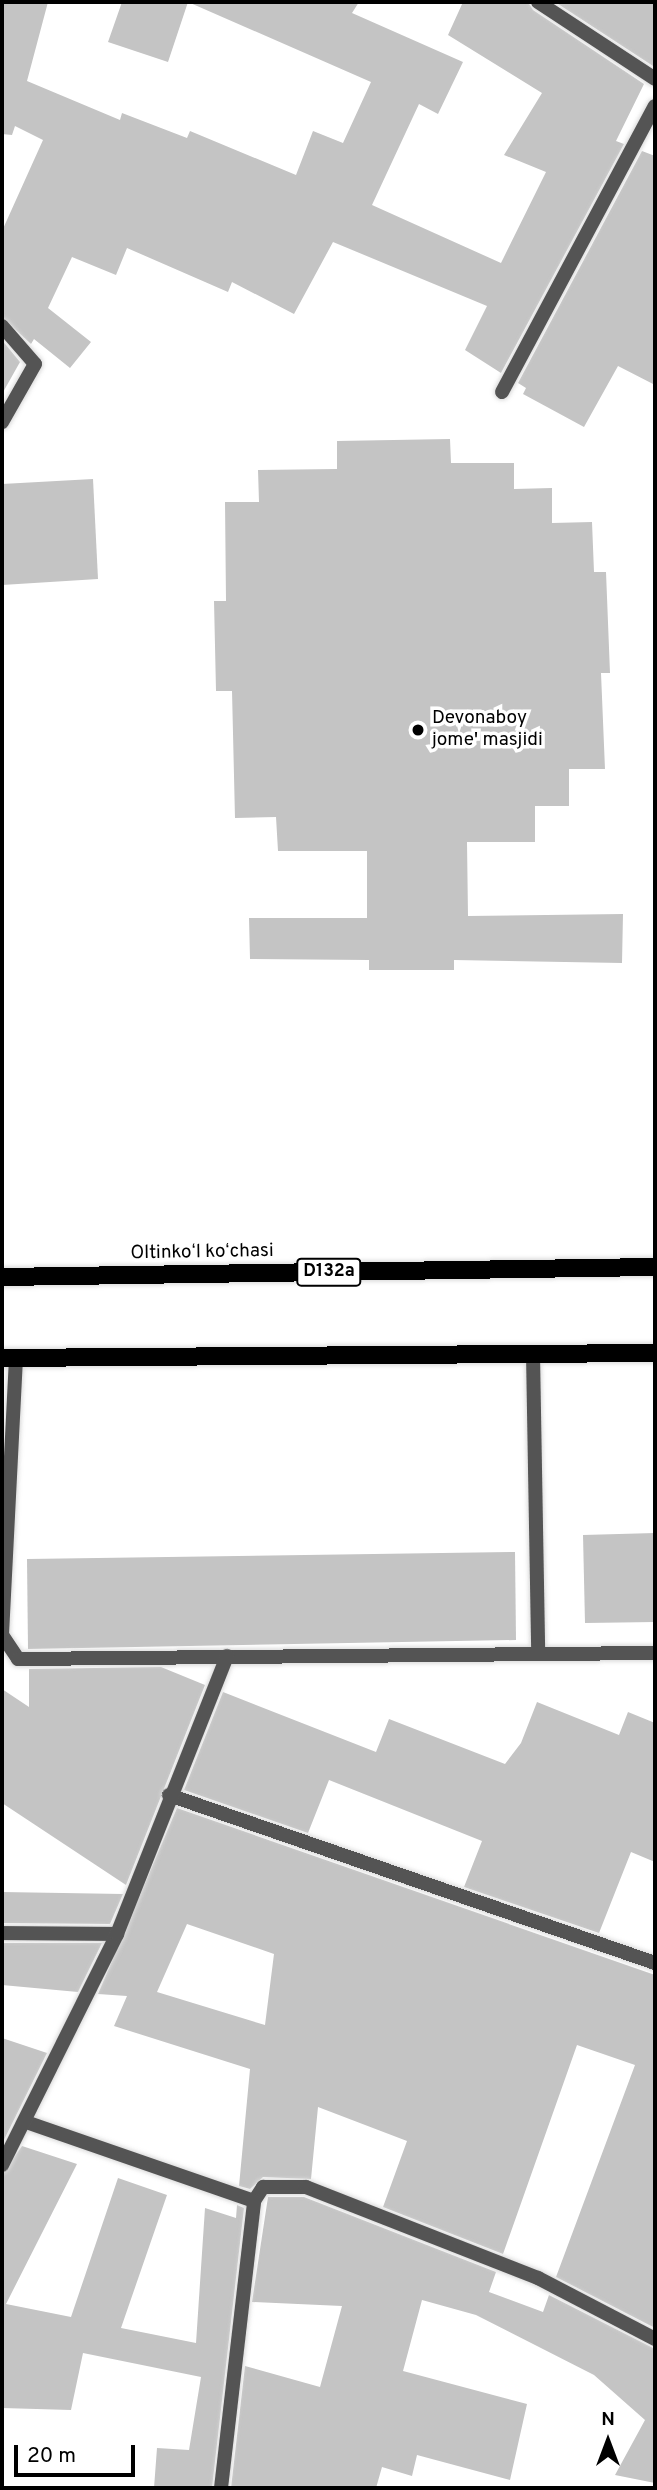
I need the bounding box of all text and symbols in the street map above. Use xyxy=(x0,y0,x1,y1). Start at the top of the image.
place label: Devonaboy jome' masjidi xyxy=(432,708,543,752)
marker: Devonaboy jome' masjidi xyxy=(410,722,426,738)
street label: Oltinkoʻl koʻchasi xyxy=(130,1240,274,1266)
road number: D132a xyxy=(296,1258,362,1287)
north arrow xyxy=(573,2406,643,2476)
text: N xyxy=(601,2408,615,2432)
scale bar xyxy=(18,2430,138,2474)
text: 20 m xyxy=(27,2443,76,2470)

